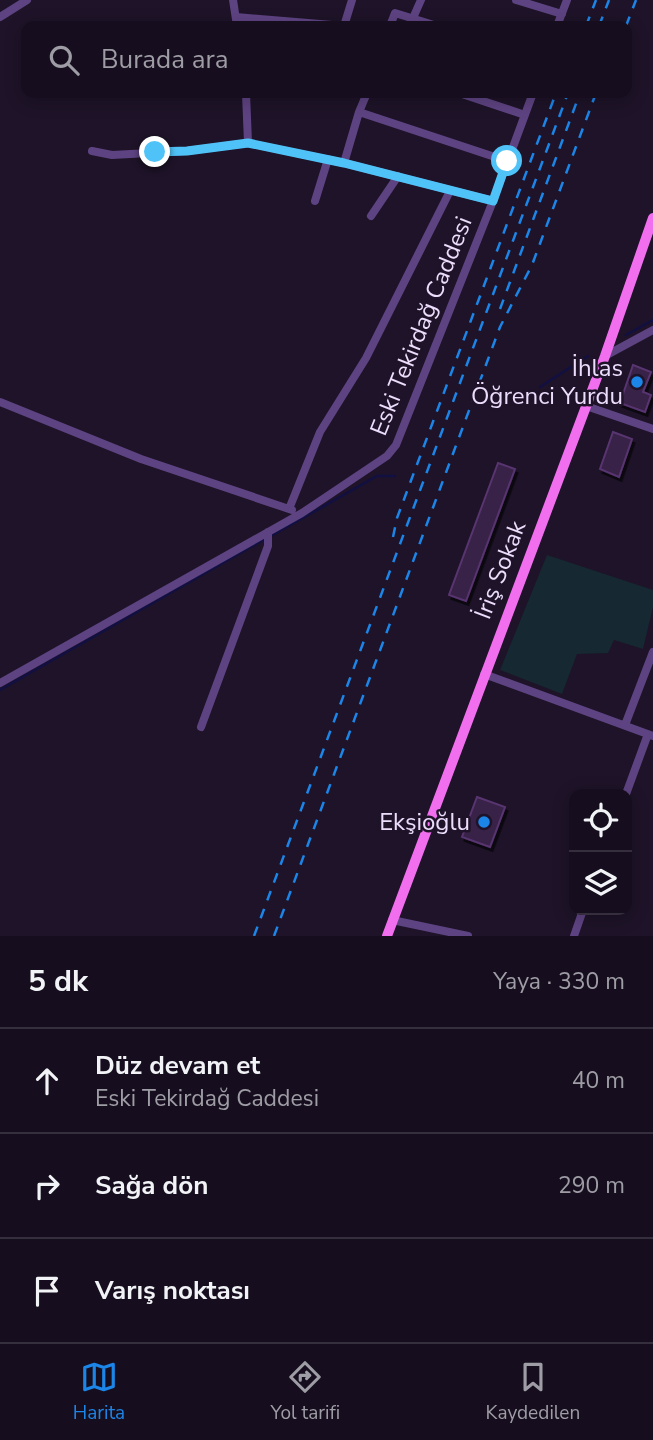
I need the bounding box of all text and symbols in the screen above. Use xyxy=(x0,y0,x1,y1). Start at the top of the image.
search box xyxy=(21,21,632,98)
icon: search xyxy=(45,41,83,79)
text: Burada ara xyxy=(101,42,228,77)
route end xyxy=(139,136,170,167)
route start xyxy=(491,145,522,176)
street label: Eski Tekirdağ Caddesi xyxy=(362,212,480,440)
place label: İhlas Öğrenci Yurdu xyxy=(471,352,623,412)
marker: İhlas Öğrenci Yurdu xyxy=(629,374,645,390)
street label: İriş Sokak xyxy=(467,515,534,624)
map controls xyxy=(569,789,632,915)
button: locate xyxy=(569,789,632,852)
place label: Ekşioğlu xyxy=(379,806,470,838)
marker: Ekşioğlu xyxy=(476,814,492,830)
button: layers xyxy=(569,852,632,915)
text: 5 dk xyxy=(28,961,88,1002)
text: Yaya · 330 m xyxy=(493,966,625,997)
text: Düz devam et xyxy=(95,1048,260,1083)
icon: ahead xyxy=(28,1062,66,1100)
text: 40 m xyxy=(572,1065,625,1096)
text: Eski Tekirdağ Caddesi xyxy=(95,1083,319,1114)
icon: right xyxy=(28,1167,66,1205)
text: Sağa dön xyxy=(95,1168,208,1203)
text: 290 m xyxy=(558,1170,625,1201)
icon: arrive xyxy=(28,1272,66,1310)
text: Varış noktası xyxy=(95,1273,250,1308)
tab: Harita xyxy=(73,1358,125,1426)
tab: Yol tarifi xyxy=(271,1358,340,1426)
tab: Kaydedilen xyxy=(486,1358,580,1426)

